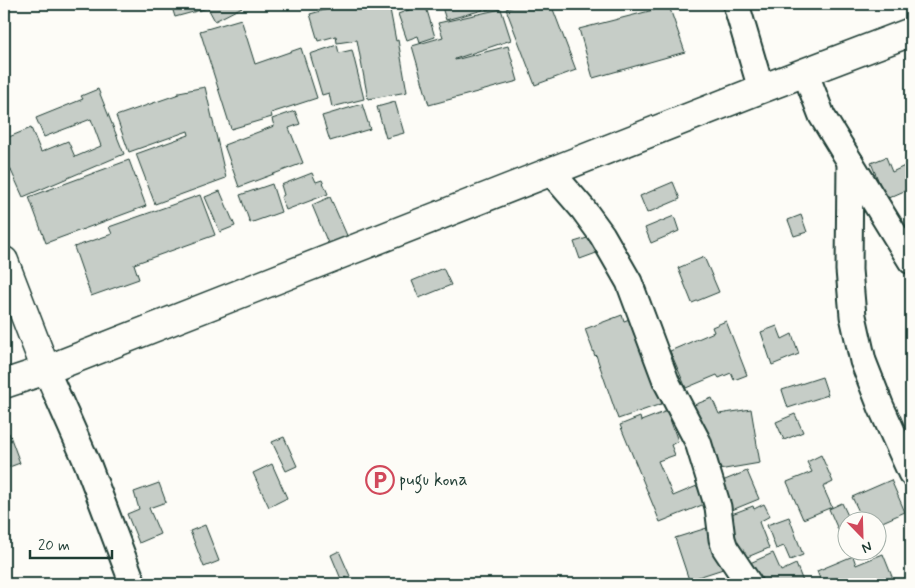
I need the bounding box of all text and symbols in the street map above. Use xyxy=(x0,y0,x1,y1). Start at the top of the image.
parking icon: pugu kona xyxy=(365,465,395,495)
place label: pugu kona xyxy=(399,468,468,494)
north arrow xyxy=(838,510,888,560)
scale bar xyxy=(30,528,112,560)
text: 20 m xyxy=(38,536,70,556)
text: N xyxy=(859,537,874,557)

